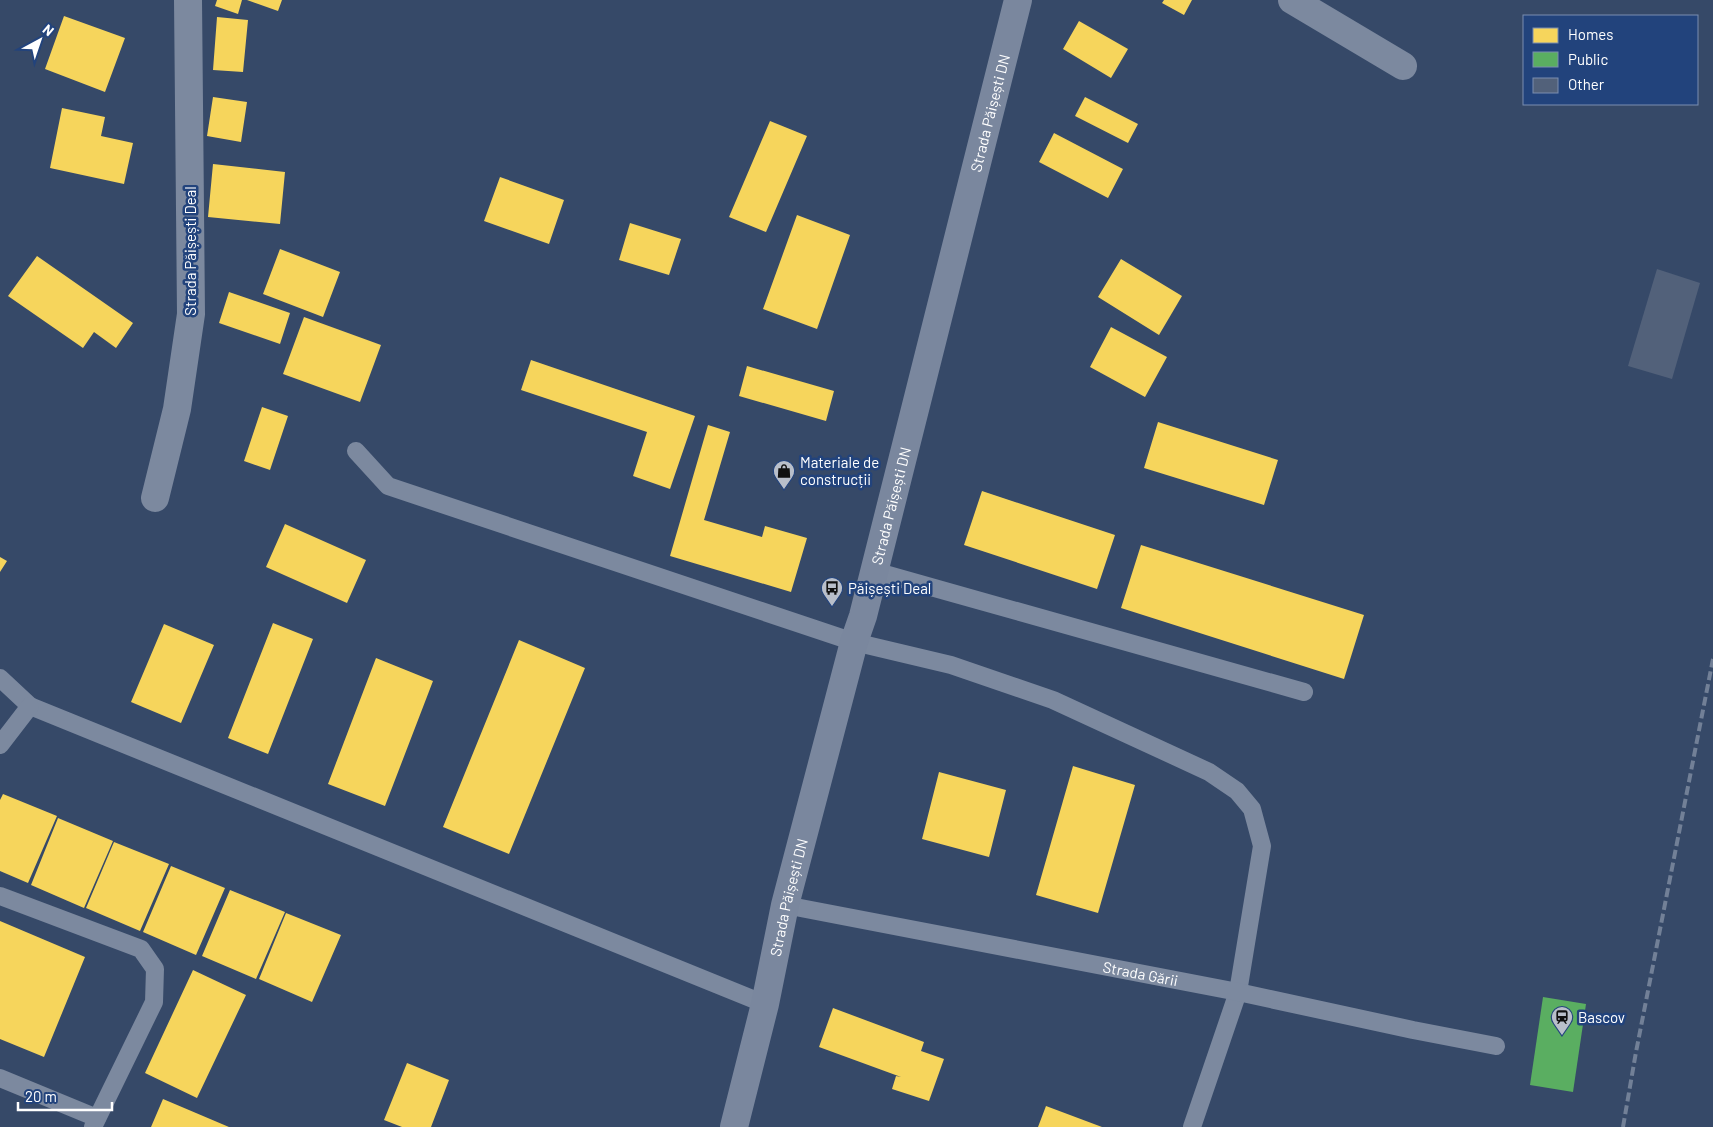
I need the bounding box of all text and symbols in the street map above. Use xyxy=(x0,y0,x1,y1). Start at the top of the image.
north arrow xyxy=(15,15,65,65)
legend xyxy=(1523,15,1698,105)
text: N xyxy=(40,20,58,39)
text: Homes xyxy=(1568,25,1613,43)
text: Public xyxy=(1568,50,1608,68)
street label: Strada Păișești DN xyxy=(966,52,1013,174)
text: Other xyxy=(1568,75,1605,93)
street label: Strada Păișești Deal xyxy=(181,186,199,316)
street label: Strada Păișești DN xyxy=(867,445,914,566)
place label: Materiale de construcții xyxy=(800,453,879,488)
shop icon: Materiale de construcții xyxy=(772,459,796,490)
bus stop icon: Păișești Deal xyxy=(820,576,844,607)
place label: Păișești Deal xyxy=(848,579,931,597)
street label: Strada Păișești DN xyxy=(766,836,811,958)
street label: Strada Gării xyxy=(1101,957,1180,989)
station icon: Bascov xyxy=(1550,1005,1574,1036)
place label: Bascov xyxy=(1578,1008,1625,1026)
scale bar xyxy=(18,1080,111,1112)
text: 20 m xyxy=(25,1087,57,1105)

